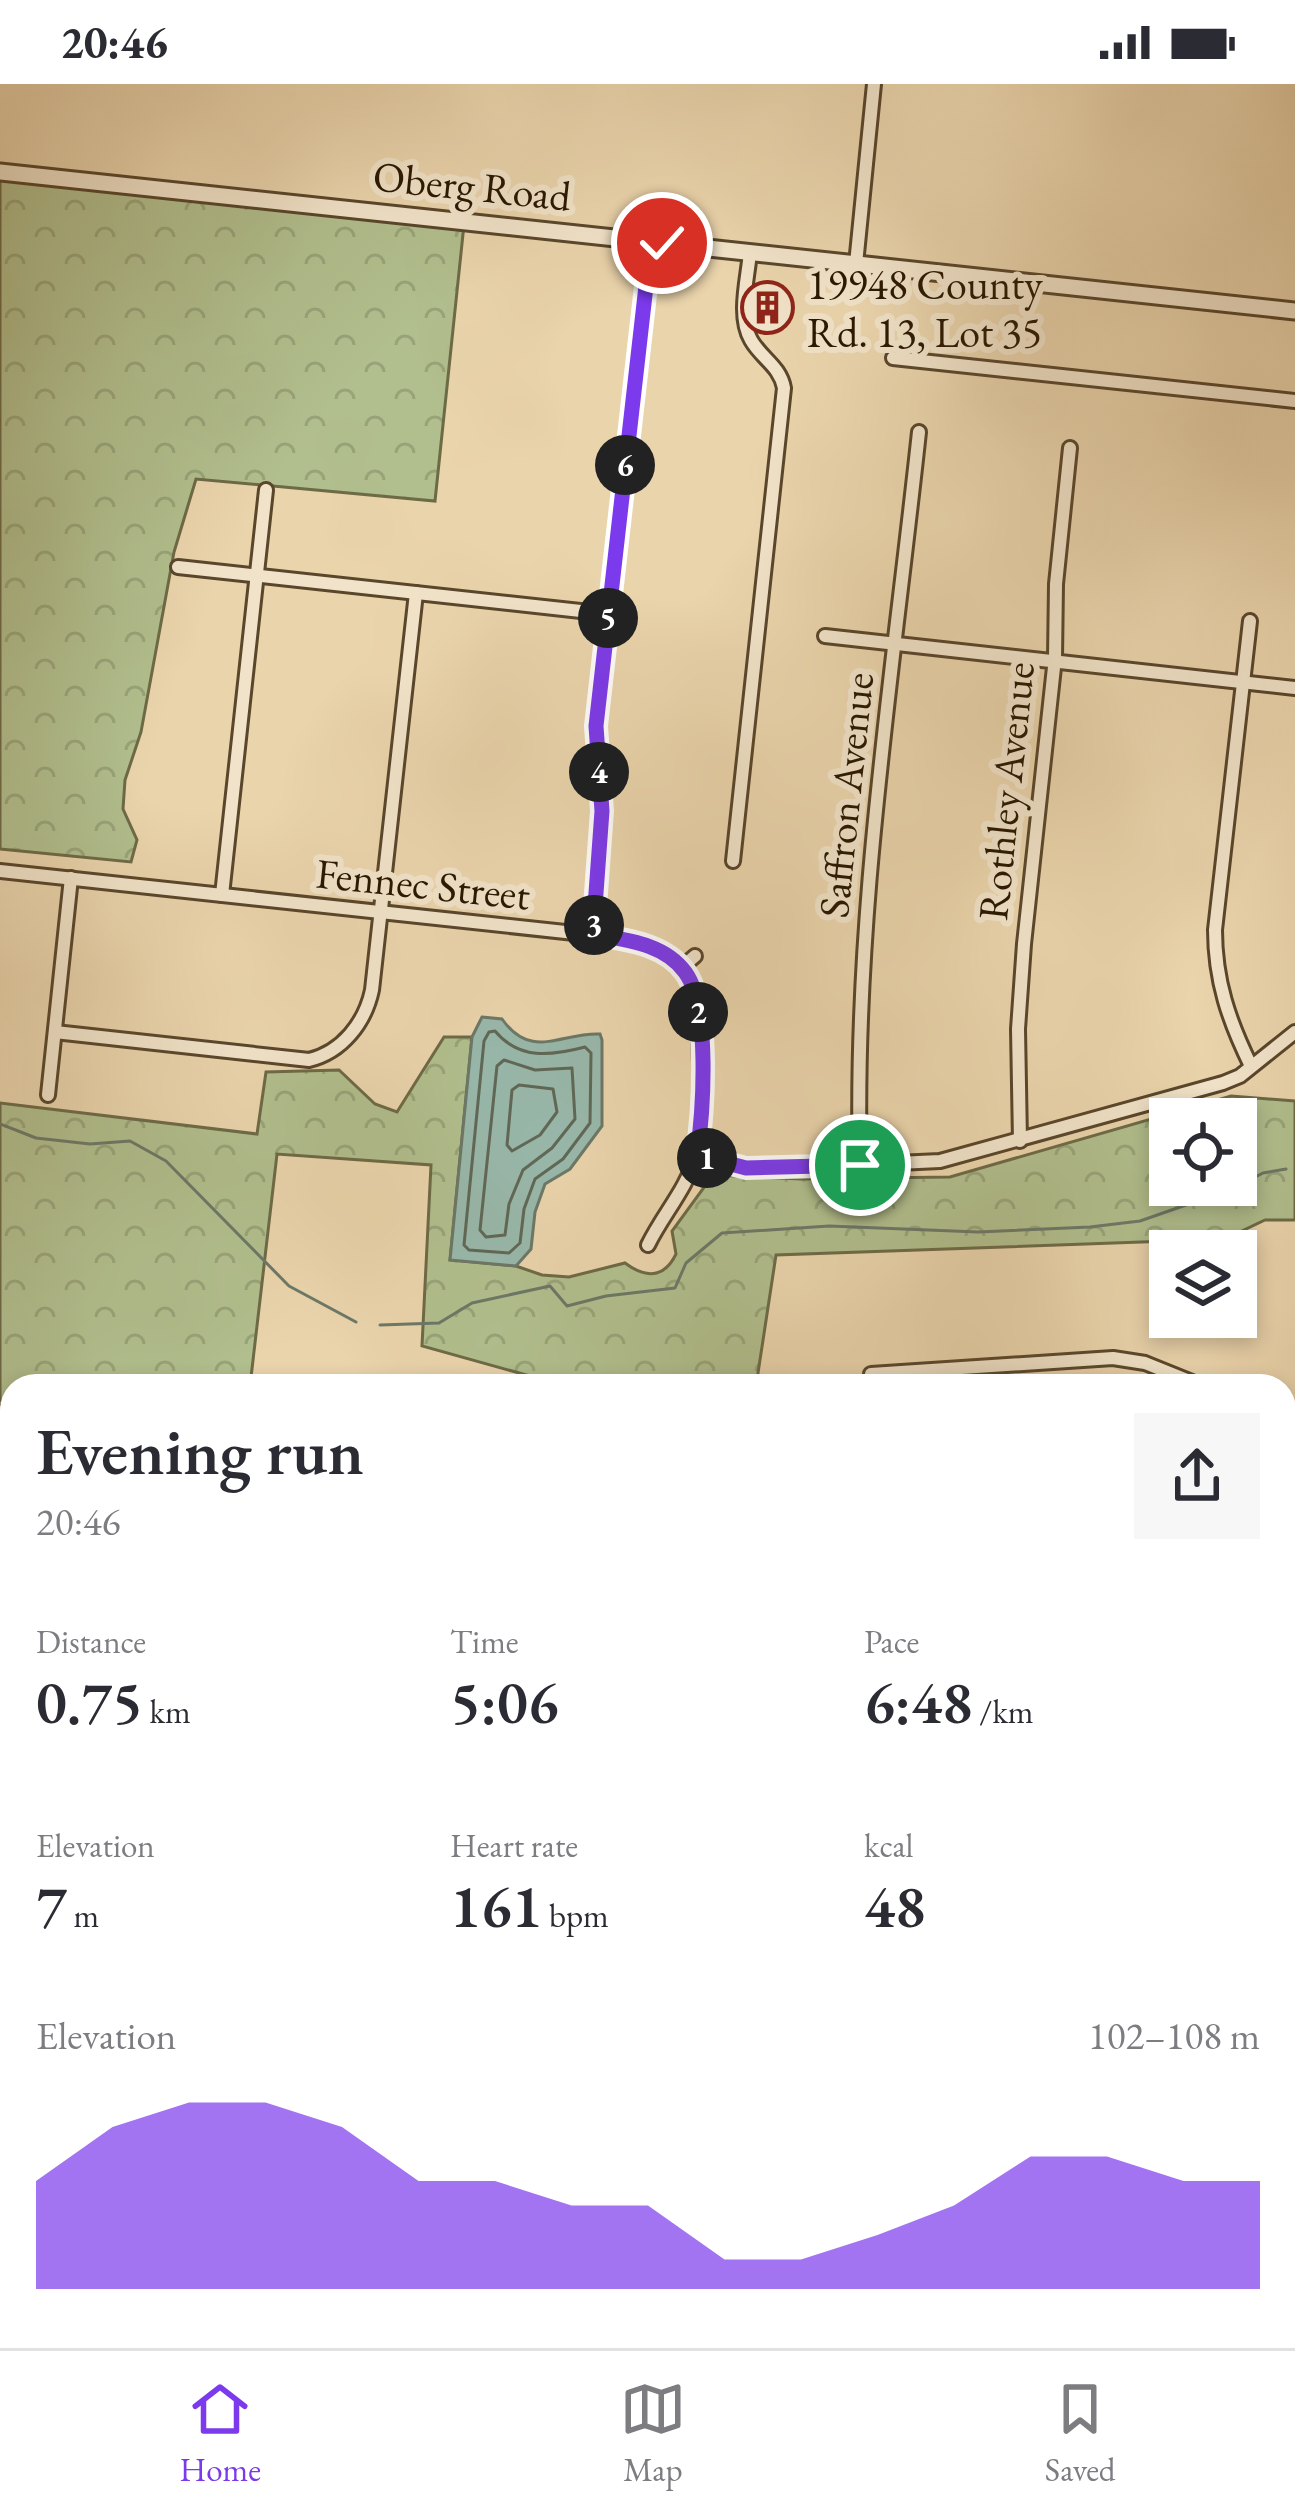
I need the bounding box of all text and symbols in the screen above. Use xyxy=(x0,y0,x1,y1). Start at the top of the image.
text: 20:46 xyxy=(60,13,168,71)
street label: Oberg Road xyxy=(370,148,574,224)
pin xyxy=(611,192,713,294)
icon: check xyxy=(629,210,695,276)
place label: 19948 County Rd. 13, Lot 35 xyxy=(807,257,1043,360)
building icon: 19948 County Rd. 13, Lot 35 xyxy=(740,280,796,336)
pin: 6 xyxy=(595,435,655,495)
text: 6 xyxy=(616,443,634,486)
pin: 5 xyxy=(578,588,638,648)
text: 5 xyxy=(599,596,617,639)
street label: Rothley Avenue xyxy=(965,659,1047,923)
street label: Saffron Avenue xyxy=(806,670,886,920)
pin: 4 xyxy=(569,742,629,802)
text: 4 xyxy=(590,750,608,793)
street label: Fennec Street xyxy=(313,845,533,923)
pin: 3 xyxy=(564,895,624,955)
text: 3 xyxy=(585,903,603,946)
pin: 2 xyxy=(668,982,728,1042)
text: 2 xyxy=(689,990,707,1033)
map controls xyxy=(1149,1098,1257,1338)
button: locate xyxy=(1149,1098,1257,1206)
pin xyxy=(809,1114,911,1216)
pin: 1 xyxy=(677,1128,737,1188)
icon: arrive xyxy=(827,1132,893,1198)
text: 1 xyxy=(698,1136,716,1179)
button: layers xyxy=(1149,1230,1257,1338)
text: Evening run xyxy=(36,1408,364,1494)
button: share xyxy=(1134,1413,1260,1539)
text: 20:46 xyxy=(36,1496,121,1547)
text: Distance xyxy=(36,1620,146,1663)
text: Time xyxy=(450,1620,519,1663)
text: Pace xyxy=(864,1620,919,1663)
text: 0.75 xyxy=(36,1663,143,1741)
text: 5:06 xyxy=(450,1663,559,1741)
text: 6:48 xyxy=(864,1663,973,1741)
text: km xyxy=(143,1690,191,1733)
text: /km xyxy=(973,1690,1034,1733)
text: Elevation xyxy=(36,1824,155,1867)
text: Heart rate xyxy=(450,1824,578,1867)
text: kcal xyxy=(864,1824,914,1867)
text: 7 xyxy=(36,1867,67,1945)
text: 161 xyxy=(450,1867,542,1945)
text: 48 xyxy=(864,1867,926,1945)
text: m xyxy=(67,1894,99,1937)
text: bpm xyxy=(542,1894,609,1937)
text: Elevation xyxy=(36,2010,176,2061)
text: 102–108 m xyxy=(1088,2010,1260,2061)
tab: Home xyxy=(179,2376,261,2491)
tab: Map xyxy=(620,2376,686,2491)
tab: Saved xyxy=(1045,2376,1116,2491)

